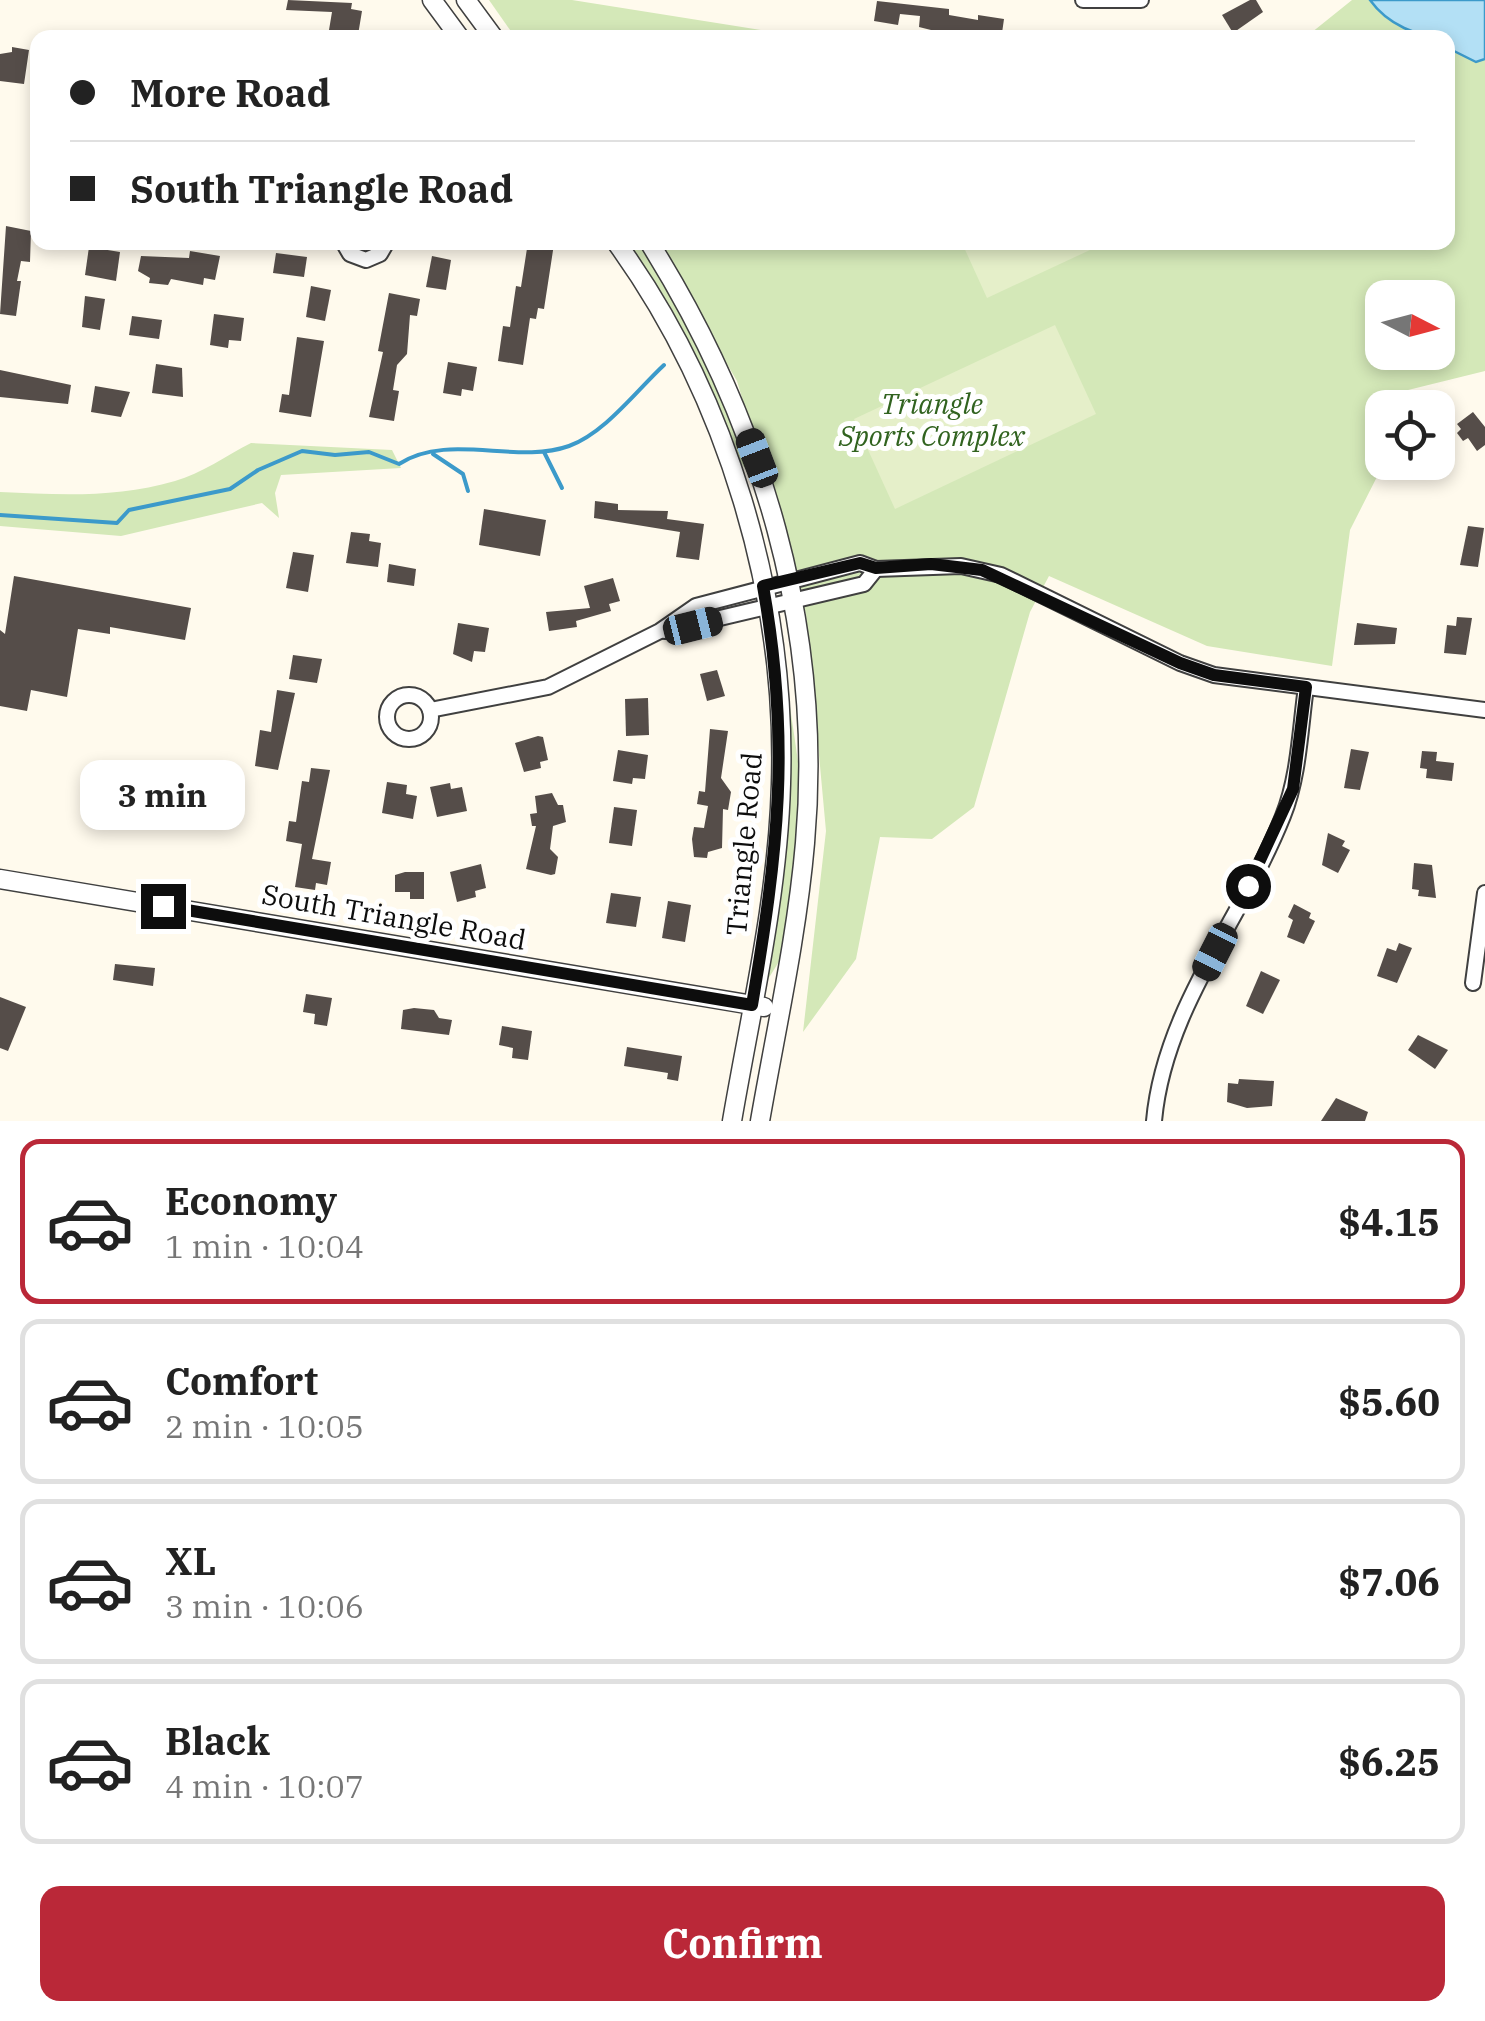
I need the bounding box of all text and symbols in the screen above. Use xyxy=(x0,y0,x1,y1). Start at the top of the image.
text: More Road xyxy=(130,68,330,117)
text: South Triangle Road xyxy=(130,164,513,213)
north arrow xyxy=(1365,280,1455,370)
map controls xyxy=(1365,280,1455,480)
park label: Triangle Sports Complex xyxy=(838,385,1026,454)
button: locate xyxy=(1365,390,1455,480)
car xyxy=(732,425,782,491)
car xyxy=(660,604,726,648)
street label: Triangle Road xyxy=(717,751,770,937)
callout: 3 min xyxy=(80,761,246,831)
text: 3 min xyxy=(118,774,207,816)
route start xyxy=(1226,864,1271,909)
street label: South Triangle Road xyxy=(259,875,529,958)
route end xyxy=(141,884,186,929)
car xyxy=(1188,918,1242,986)
text: Economy xyxy=(165,1176,337,1225)
icon: car xyxy=(45,1177,135,1267)
text: $4.15 xyxy=(1338,1197,1440,1246)
text: 1 min · 10:04 xyxy=(165,1225,364,1267)
text: Comfort xyxy=(165,1356,318,1405)
icon: car xyxy=(45,1357,135,1447)
text: $5.60 xyxy=(1338,1377,1440,1426)
text: 2 min · 10:05 xyxy=(165,1405,364,1447)
text: XL xyxy=(165,1536,216,1585)
icon: car xyxy=(45,1537,135,1627)
text: $7.06 xyxy=(1338,1557,1440,1606)
text: 3 min · 10:06 xyxy=(165,1585,364,1627)
text: Black xyxy=(165,1716,270,1765)
icon: car xyxy=(45,1717,135,1807)
text: $6.25 xyxy=(1338,1737,1440,1786)
text: 4 min · 10:07 xyxy=(165,1765,364,1807)
button: Confirm xyxy=(40,1886,1445,2001)

